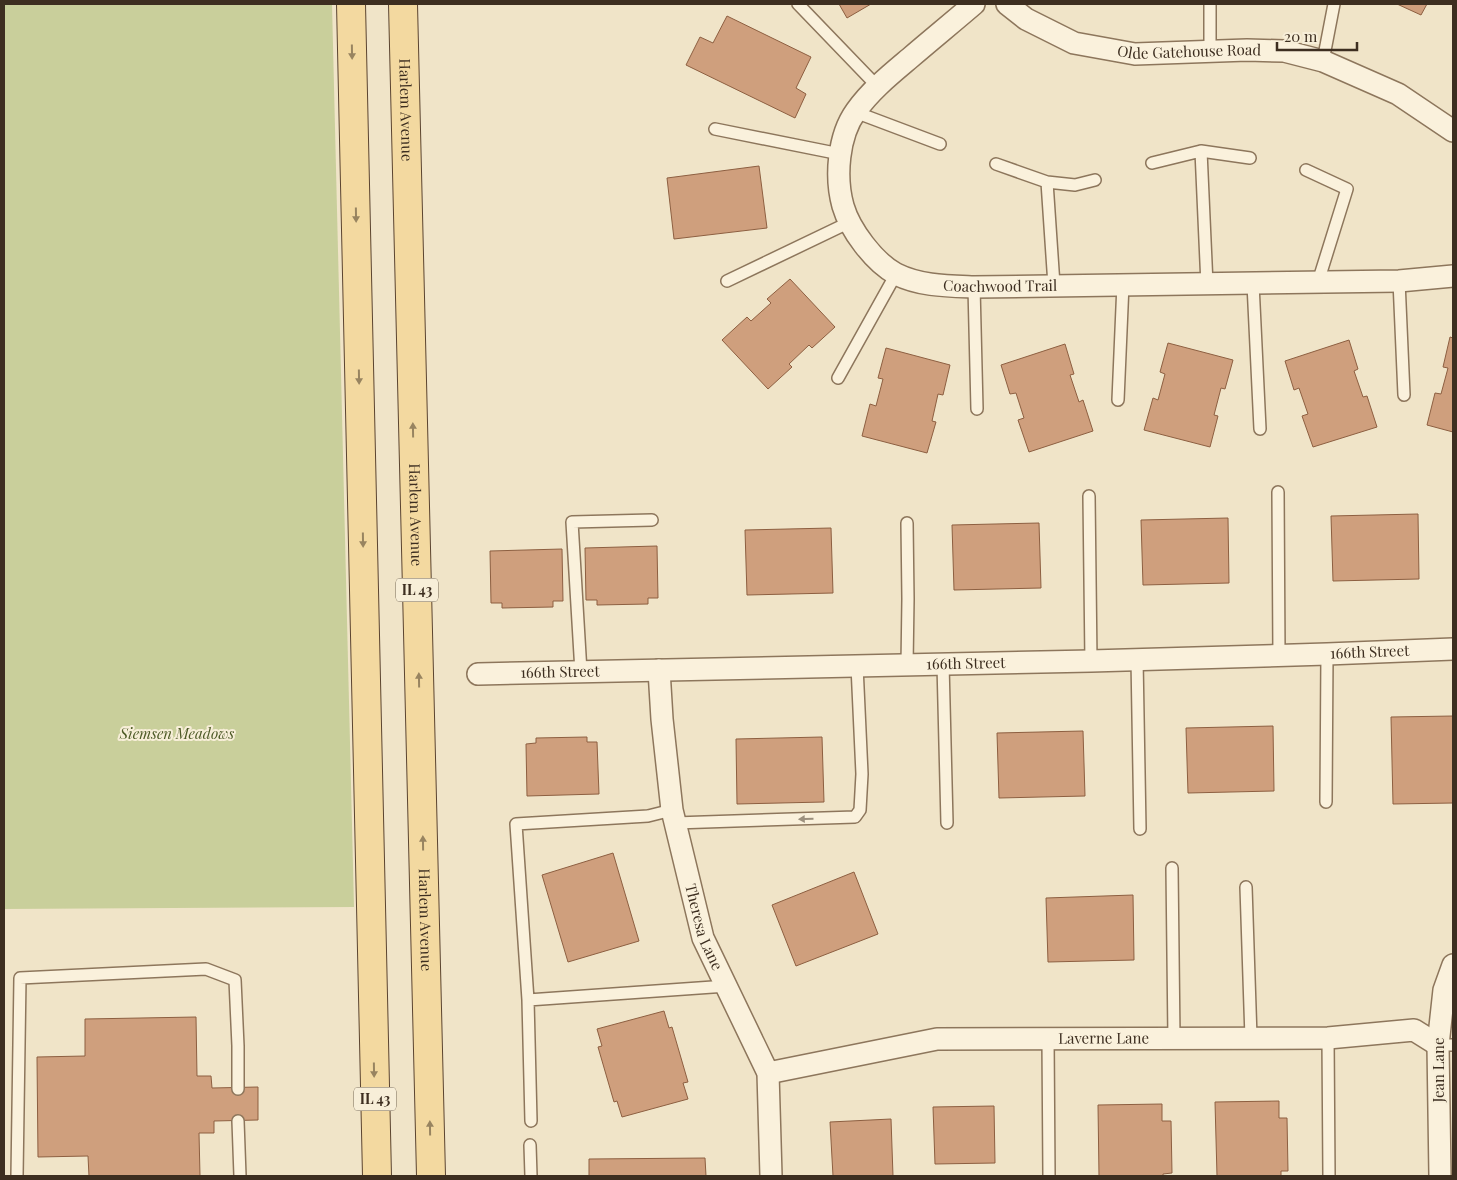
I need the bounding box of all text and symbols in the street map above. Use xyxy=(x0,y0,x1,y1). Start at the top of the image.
scale bar xyxy=(1277,20,1357,52)
text: 20 m xyxy=(1284,26,1318,46)
street label: Olde Gatehouse Road xyxy=(1116,39,1262,63)
one-way arrow xyxy=(348,45,356,61)
street label: Harlem Avenue xyxy=(395,58,418,162)
one-way arrow xyxy=(352,207,360,223)
street label: Coachwood Trail xyxy=(942,275,1057,296)
one-way arrow xyxy=(355,370,363,386)
one-way arrow xyxy=(409,422,417,438)
street label: Harlem Avenue xyxy=(405,463,427,567)
one-way arrow xyxy=(359,532,367,548)
road number: IL 43 xyxy=(396,578,438,602)
street label: 166th Street xyxy=(1330,640,1410,663)
street label: 166th Street xyxy=(926,652,1006,673)
street label: 166th Street xyxy=(520,660,600,682)
one-way arrow xyxy=(415,672,423,688)
park label: Siemsen Meadows xyxy=(119,723,234,743)
one-way arrow xyxy=(798,815,814,823)
one-way arrow xyxy=(419,834,427,850)
street label: Harlem Avenue xyxy=(415,868,437,971)
street label: Theresa Lane xyxy=(681,881,728,973)
street label: Laverne Lane xyxy=(1058,1027,1149,1048)
street label: Jean Lane xyxy=(1428,1037,1448,1104)
one-way arrow xyxy=(370,1062,378,1078)
road number: IL 43 xyxy=(354,1088,396,1110)
one-way arrow xyxy=(425,1119,433,1135)

